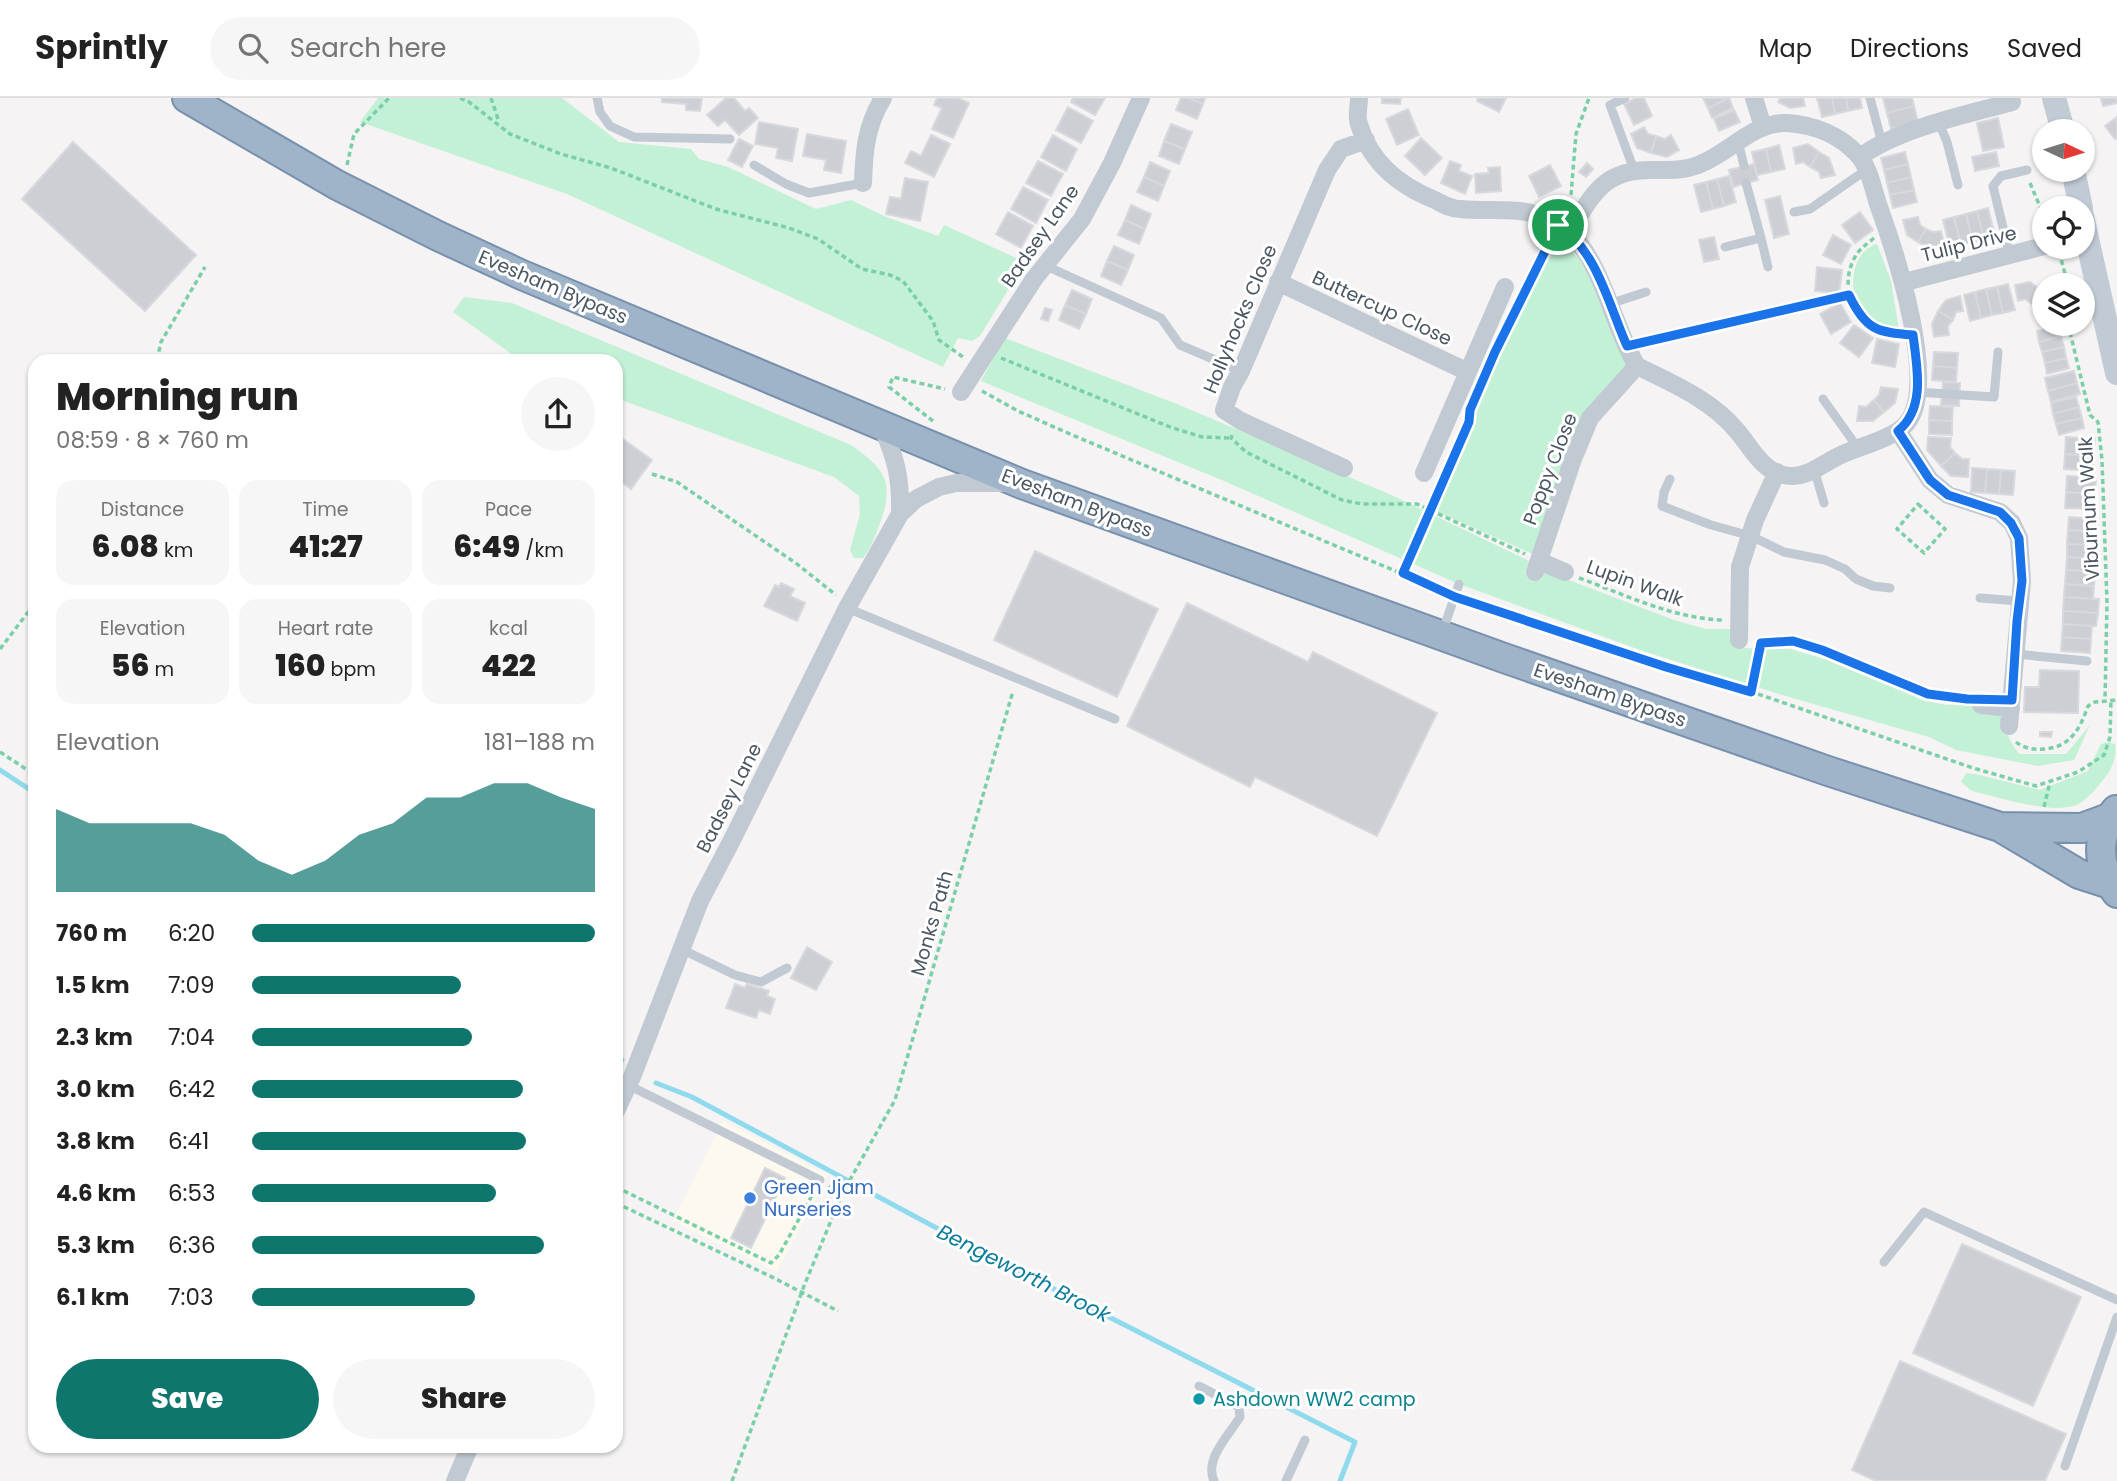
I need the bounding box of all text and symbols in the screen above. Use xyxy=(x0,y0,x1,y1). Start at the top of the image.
search box xyxy=(210,17,700,80)
text: Sprintly xyxy=(35,24,168,71)
icon: search xyxy=(234,29,272,67)
text: Search here xyxy=(290,30,446,66)
text: Map xyxy=(1759,32,1812,65)
text: Directions xyxy=(1850,32,1969,65)
text: Saved xyxy=(2007,32,2082,65)
north arrow xyxy=(2032,119,2095,182)
map controls xyxy=(2032,119,2095,336)
street label: Badsey Lane xyxy=(995,179,1085,293)
pin xyxy=(1528,195,1588,255)
button: locate xyxy=(2032,196,2095,259)
icon: arrive xyxy=(1539,206,1577,244)
street label: Tulip Drive xyxy=(1919,219,2019,269)
street label: Hollyhocks Close xyxy=(1196,240,1284,398)
street label: Evesham Bypass xyxy=(474,243,632,331)
street label: Buttercup Close xyxy=(1308,264,1456,352)
button: layers xyxy=(2032,273,2095,336)
text: Morning run xyxy=(56,370,299,423)
button: share xyxy=(521,377,595,451)
street label: Poppy Close xyxy=(1516,409,1584,529)
text: 08:59 · 8 × 760 m xyxy=(56,424,249,456)
street label: Viburnum Walk xyxy=(2072,436,2106,582)
street label: Evesham Bypass xyxy=(998,462,1156,544)
text: Distance xyxy=(101,496,184,523)
text: Time xyxy=(302,496,349,523)
text: Pace xyxy=(485,496,532,523)
text: 6.08 xyxy=(92,525,159,568)
text: 41:27 xyxy=(288,525,363,568)
text: 6:49 xyxy=(453,525,520,568)
text: km xyxy=(159,537,193,564)
text: /km xyxy=(520,537,564,564)
street label: Lupin Walk xyxy=(1583,553,1687,613)
text: Elevation xyxy=(100,615,185,642)
text: Heart rate xyxy=(278,615,373,642)
text: kcal xyxy=(489,615,528,642)
text: 56 xyxy=(111,644,150,687)
text: 160 xyxy=(275,644,326,687)
text: 422 xyxy=(481,644,536,687)
text: m xyxy=(150,656,174,683)
text: bpm xyxy=(326,656,376,683)
street label: Evesham Bypass xyxy=(1530,656,1690,734)
text: Elevation xyxy=(56,726,160,758)
text: 181–188 m xyxy=(484,726,595,758)
street label: Badsey Lane xyxy=(690,739,768,857)
street label: Monks Path xyxy=(904,867,960,979)
text: 760 m xyxy=(56,917,127,949)
text: 6:20 xyxy=(168,917,215,949)
text: 1.5 km xyxy=(56,969,130,1001)
text: 7:09 xyxy=(168,969,214,1001)
text: 2.3 km xyxy=(56,1021,133,1053)
text: 7:04 xyxy=(168,1021,214,1053)
text: 3.0 km xyxy=(56,1073,135,1105)
text: 6:42 xyxy=(168,1073,215,1105)
text: 3.8 km xyxy=(56,1125,135,1157)
text: 6:41 xyxy=(168,1125,209,1157)
place label: Green Jjam Nurseries xyxy=(764,1174,874,1223)
text: 4.6 km xyxy=(56,1177,136,1209)
text: 6:53 xyxy=(168,1177,216,1209)
marker: Green Jjam Nurseries xyxy=(742,1190,758,1206)
water label: Bengeworth Brook xyxy=(932,1217,1117,1330)
text: 5.3 km xyxy=(56,1229,135,1261)
text: 6:36 xyxy=(168,1229,216,1261)
text: 6.1 km xyxy=(56,1281,129,1313)
text: 7:03 xyxy=(168,1281,213,1313)
button: Save xyxy=(56,1359,319,1439)
button: Share xyxy=(333,1359,595,1439)
place label: Ashdown WW2 camp xyxy=(1213,1386,1416,1413)
marker: Ashdown WW2 camp xyxy=(1191,1391,1207,1407)

